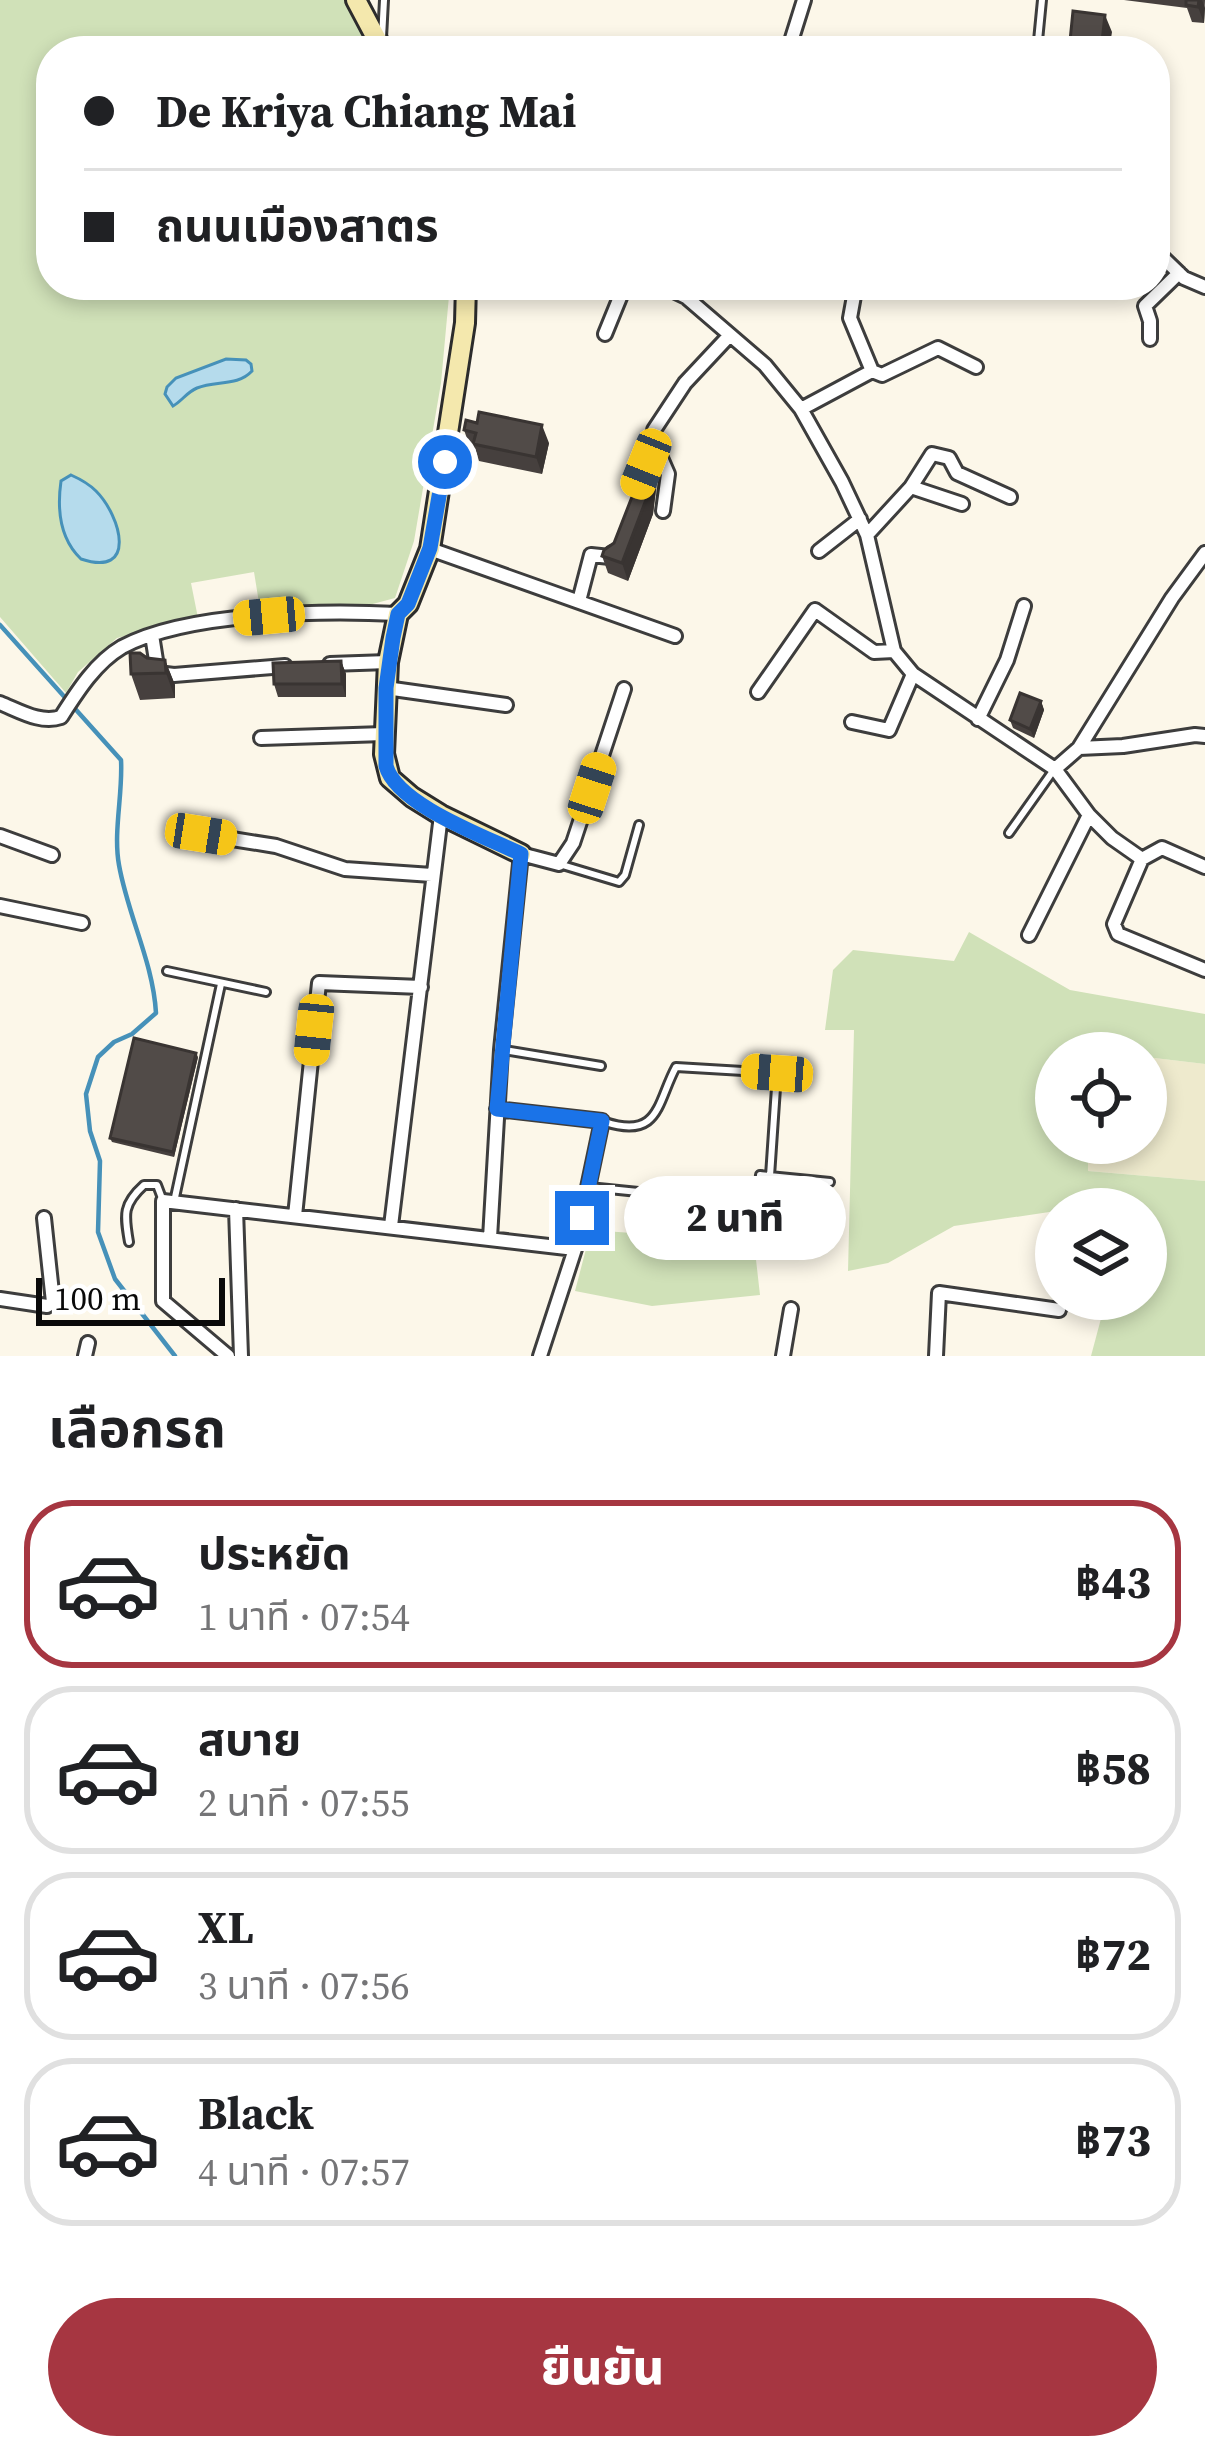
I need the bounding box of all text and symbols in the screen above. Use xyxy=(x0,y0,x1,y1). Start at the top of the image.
text: De Kriya Chiang Mai xyxy=(156,80,576,142)
text: ถนนเมืองสาตร xyxy=(156,194,438,256)
car xyxy=(616,424,676,504)
route start xyxy=(418,435,472,489)
car xyxy=(232,595,306,637)
car xyxy=(564,748,620,828)
car xyxy=(163,811,239,857)
car xyxy=(292,992,336,1068)
map controls xyxy=(1035,1032,1167,1320)
button: locate xyxy=(1035,1032,1167,1164)
car xyxy=(740,1053,814,1093)
callout: 2 นาที xyxy=(624,1176,846,1260)
button: layers xyxy=(1035,1188,1167,1320)
route end xyxy=(555,1191,609,1245)
text: 2 นาที xyxy=(686,1191,784,1244)
scale bar xyxy=(36,1272,225,1325)
text: 100 m xyxy=(54,1276,141,1321)
text: เลือกรถ xyxy=(48,1391,226,1465)
text: ประหยัด xyxy=(198,1522,351,1584)
icon: car xyxy=(54,1530,162,1638)
text: ฿43 xyxy=(1075,1551,1151,1613)
text: 1 นาที · 07:54 xyxy=(198,1590,410,1643)
text: สบาย xyxy=(198,1708,301,1770)
icon: car xyxy=(54,1716,162,1824)
text: ฿58 xyxy=(1075,1737,1151,1799)
text: 2 นาที · 07:55 xyxy=(198,1776,410,1829)
text: XL xyxy=(198,1896,254,1958)
icon: car xyxy=(54,1902,162,2010)
text: ฿72 xyxy=(1075,1923,1151,1985)
text: 3 นาที · 07:56 xyxy=(198,1959,410,2012)
text: Black xyxy=(198,2082,314,2144)
icon: car xyxy=(54,2088,162,2196)
text: ฿73 xyxy=(1075,2109,1151,2171)
text: 4 นาที · 07:57 xyxy=(198,2145,410,2198)
button: ยืนยัน xyxy=(48,2298,1157,2436)

